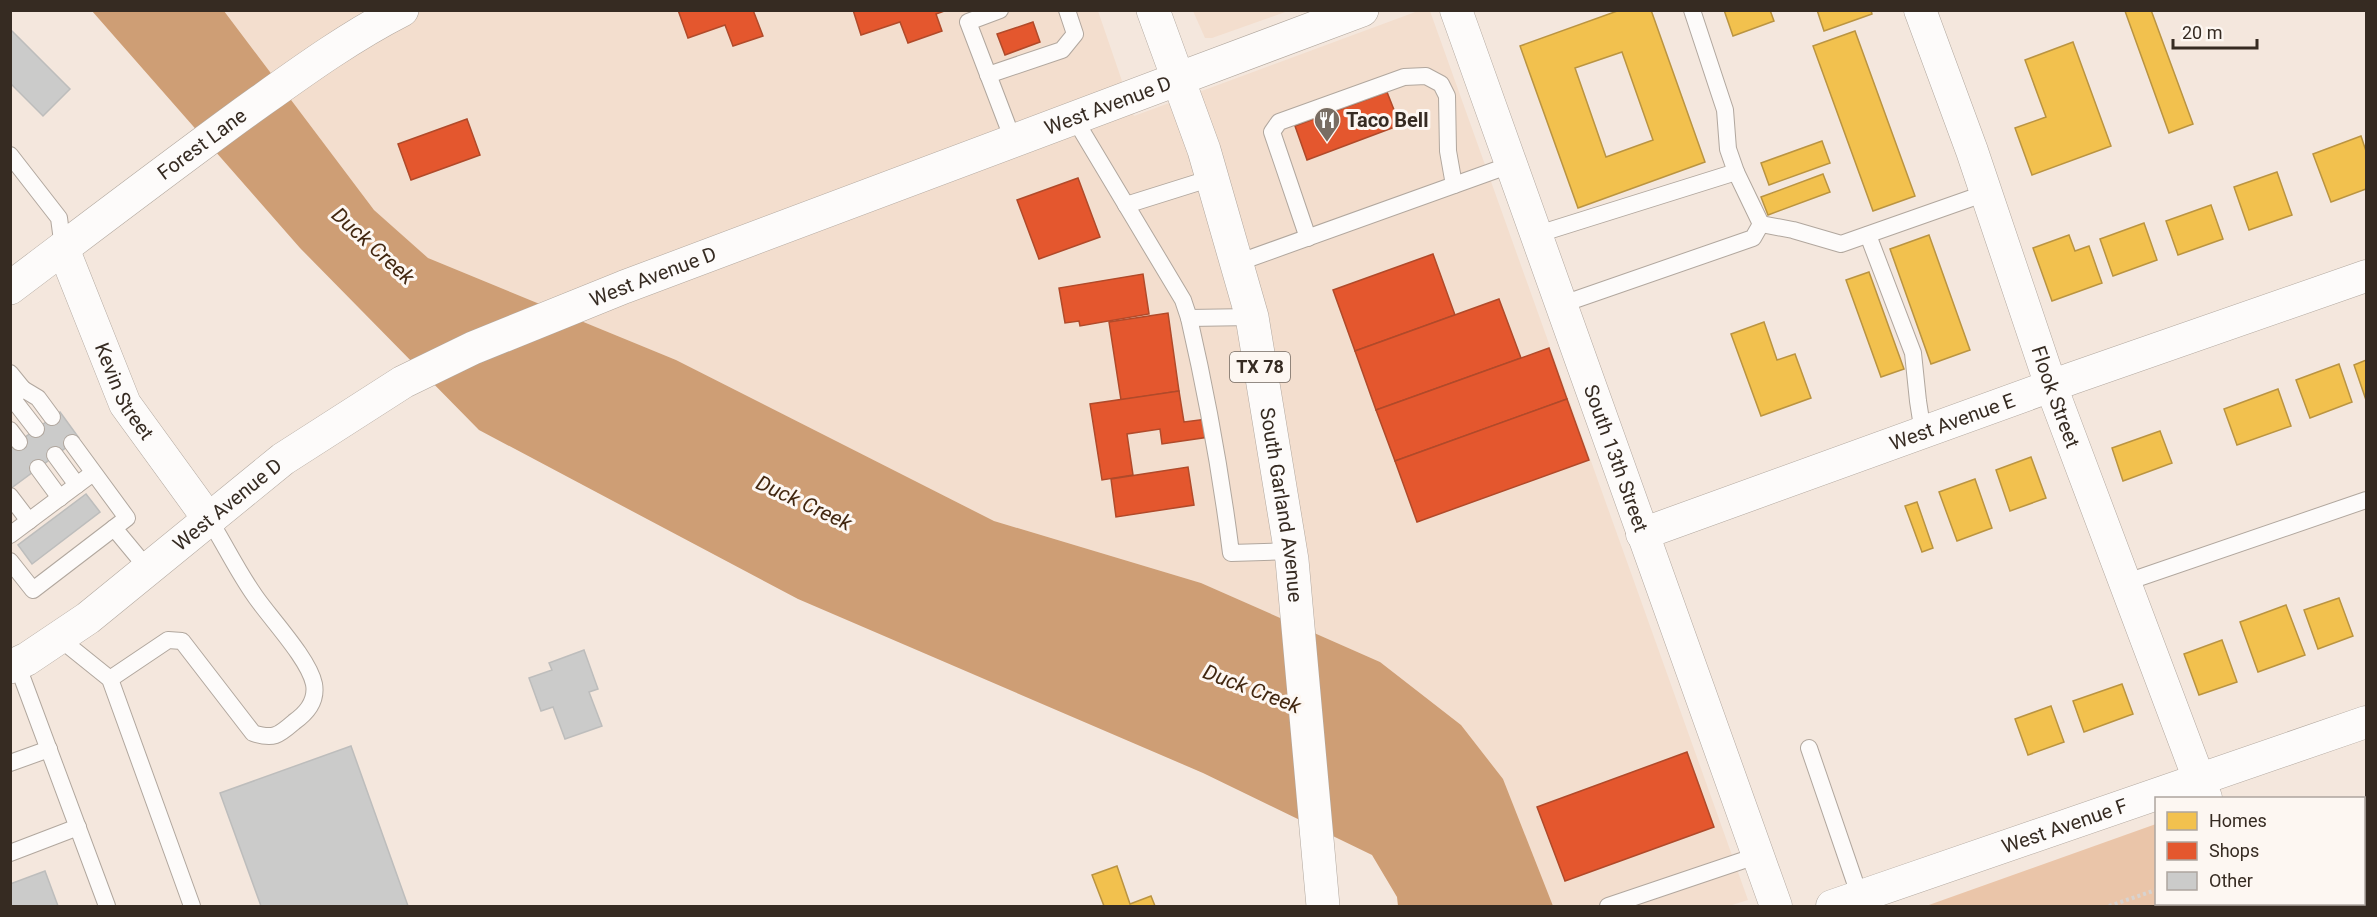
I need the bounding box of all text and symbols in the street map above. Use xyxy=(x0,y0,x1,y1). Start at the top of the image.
scale bar xyxy=(2173,12,2257,50)
text: 20 m xyxy=(2182,22,2222,43)
street label: West Avenue D xyxy=(1041,71,1175,140)
street label: Forest Lane xyxy=(153,103,251,185)
restaurant icon: Taco Bell xyxy=(1312,105,1342,143)
place label: Taco Bell xyxy=(1346,108,1428,132)
water label: Duck Creek xyxy=(327,203,420,290)
street label: West Avenue D xyxy=(586,241,720,312)
street label: Kevin Street xyxy=(90,339,159,444)
street label: Flook Street xyxy=(2026,343,2085,451)
road number: TX 78 xyxy=(1230,352,1290,382)
street label: South 13th Street xyxy=(1579,381,1653,535)
street label: West Avenue E xyxy=(1886,388,2018,455)
street label: South Garland Avenue xyxy=(1255,406,1308,603)
street label: West Avenue D xyxy=(168,453,287,556)
water label: Duck Creek xyxy=(752,470,856,536)
water label: Duck Creek xyxy=(1200,659,1305,719)
street label: West Avenue F xyxy=(1999,793,2131,859)
legend xyxy=(2155,797,2365,905)
text: Homes xyxy=(2209,810,2267,831)
text: Shops xyxy=(2209,840,2259,861)
text: Other xyxy=(2209,870,2253,891)

